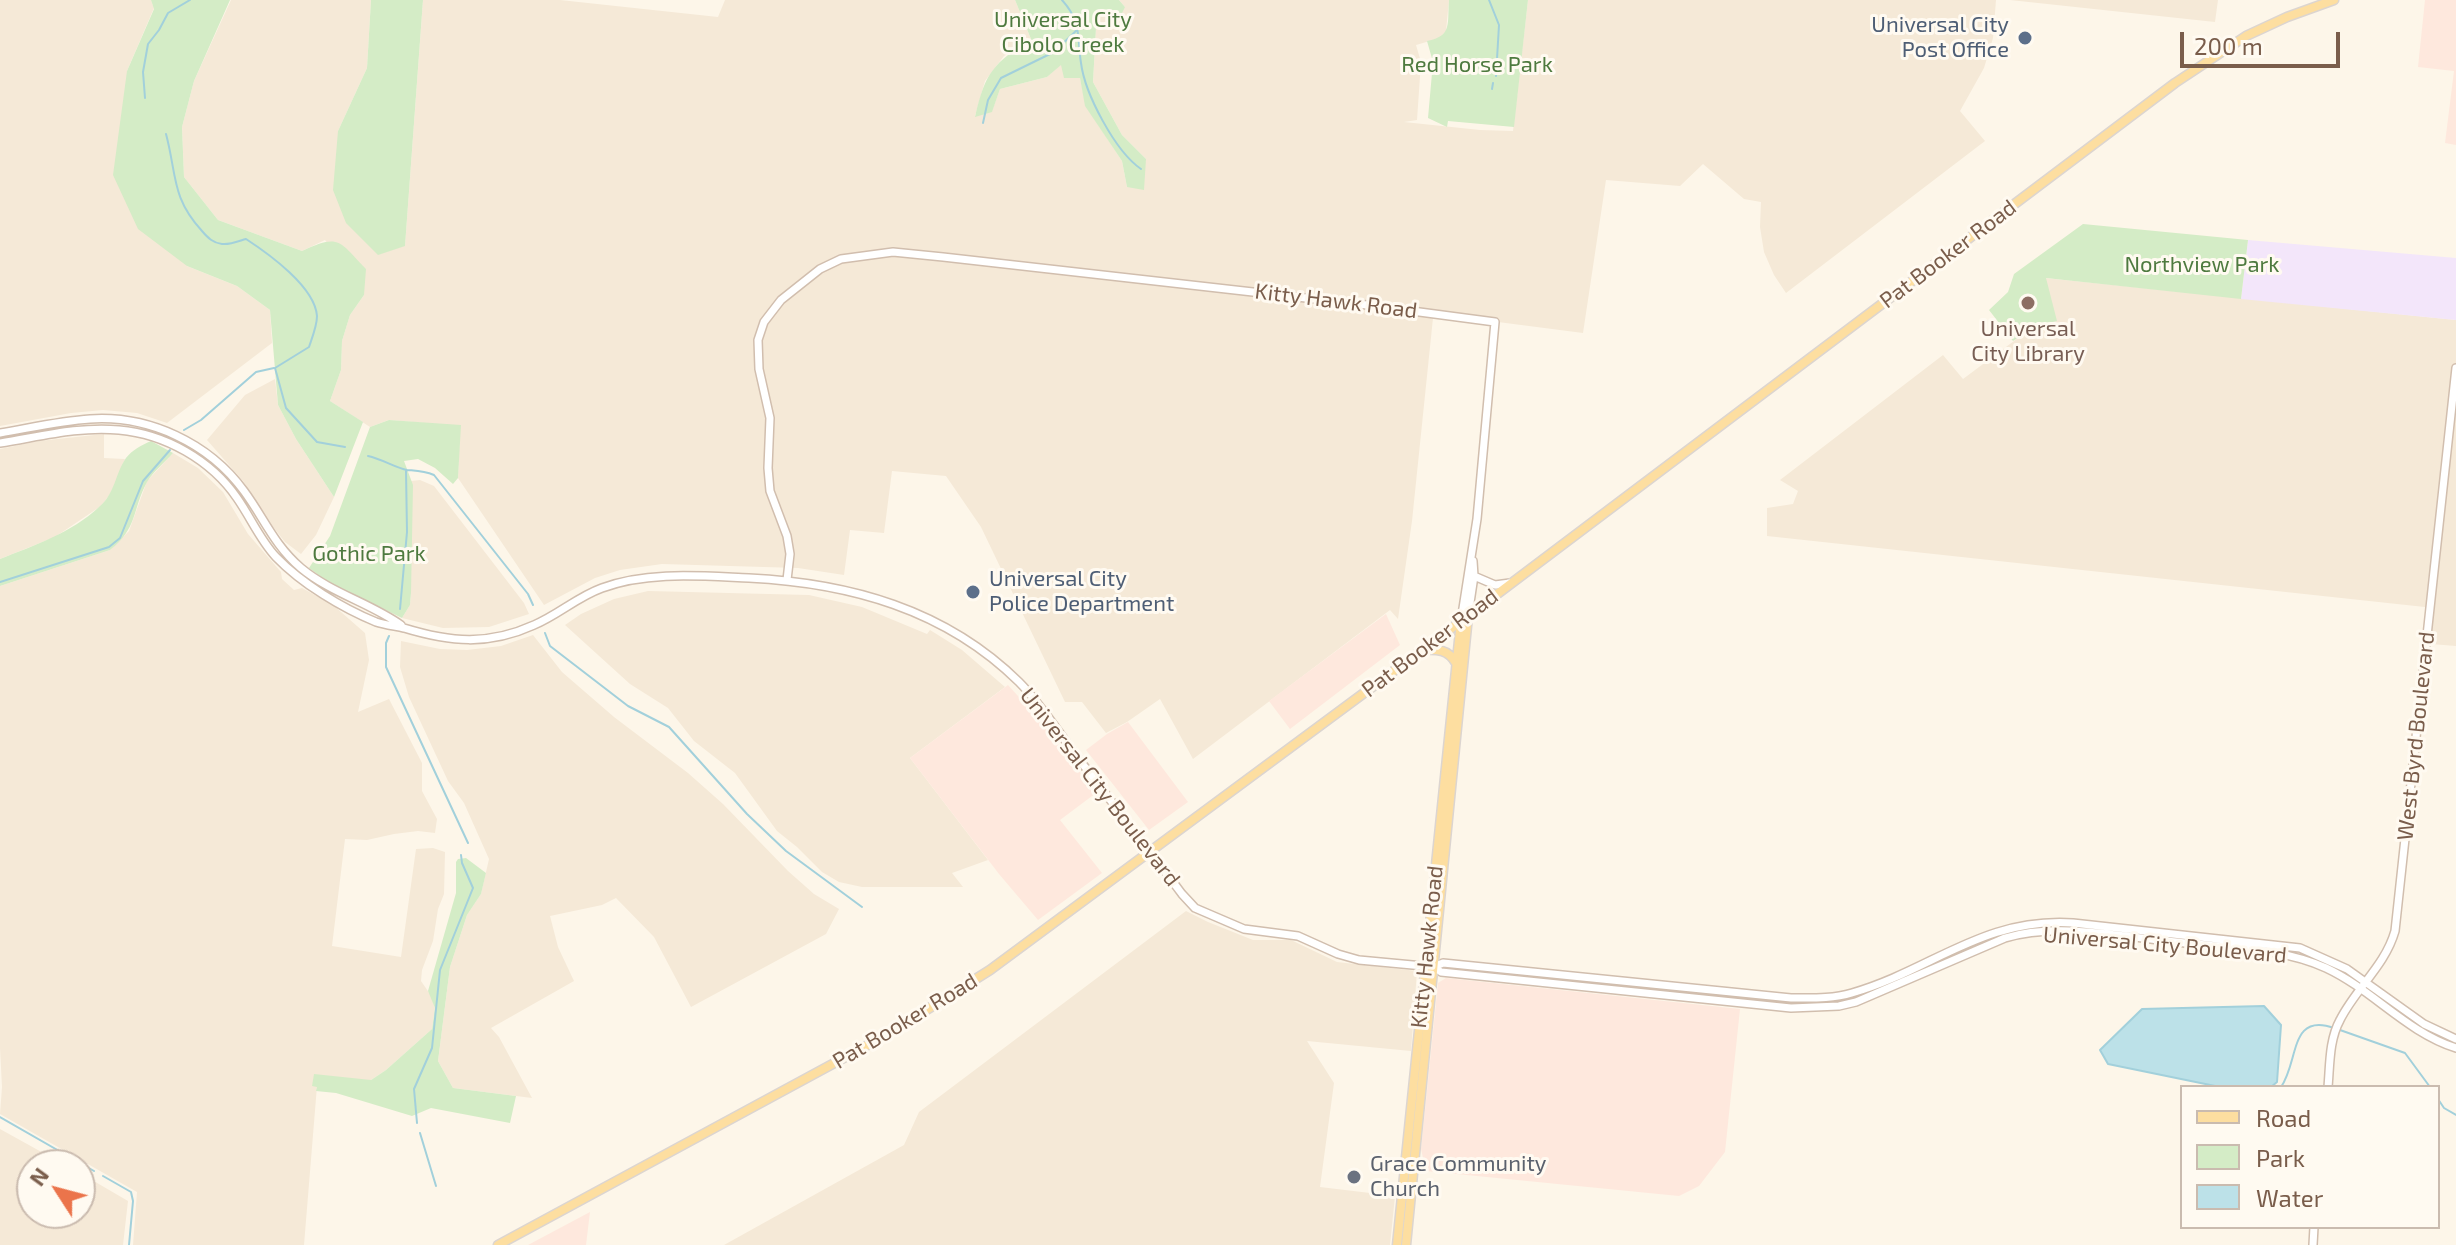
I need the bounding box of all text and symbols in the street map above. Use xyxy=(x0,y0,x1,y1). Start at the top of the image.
park label: Universal City Cibolo Creek xyxy=(994,7,1132,58)
place label: Universal City Post Office xyxy=(1871,12,2009,64)
scale bar xyxy=(2184,16,2344,66)
marker: Universal City Post Office xyxy=(2016,29,2034,47)
text: 200 m xyxy=(2194,31,2263,60)
park label: Red Horse Park xyxy=(1401,52,1553,78)
street label: Pat Booker Road xyxy=(1875,194,2021,314)
park label: Northview Park xyxy=(2125,252,2279,278)
street label: Kitty Hawk Road xyxy=(1253,278,1419,324)
marker: Universal City Library xyxy=(2019,294,2037,312)
place label: Universal City Library xyxy=(1971,316,2085,368)
park label: Gothic Park xyxy=(312,541,426,567)
place label: Universal City Police Department xyxy=(989,566,1174,618)
marker: Universal City Police Department xyxy=(964,583,982,601)
street label: Pat Booker Road xyxy=(1357,583,1503,703)
street label: West Byrd Boulevard xyxy=(2392,630,2440,842)
street label: Universal City Boulevard xyxy=(1014,683,1186,891)
street label: Kitty Hawk Road xyxy=(1405,864,1449,1030)
street label: Universal City Boulevard xyxy=(2042,921,2288,969)
street label: Pat Booker Road xyxy=(828,967,982,1075)
legend xyxy=(2180,1085,2440,1229)
text: Road xyxy=(2256,1103,2311,1132)
text: Park xyxy=(2256,1143,2305,1172)
north arrow xyxy=(16,1149,96,1229)
place label: Grace Community Church xyxy=(1370,1151,1546,1202)
text: N xyxy=(23,1162,53,1190)
marker: Grace Community Church xyxy=(1345,1168,1363,1186)
text: Water xyxy=(2256,1183,2323,1212)

